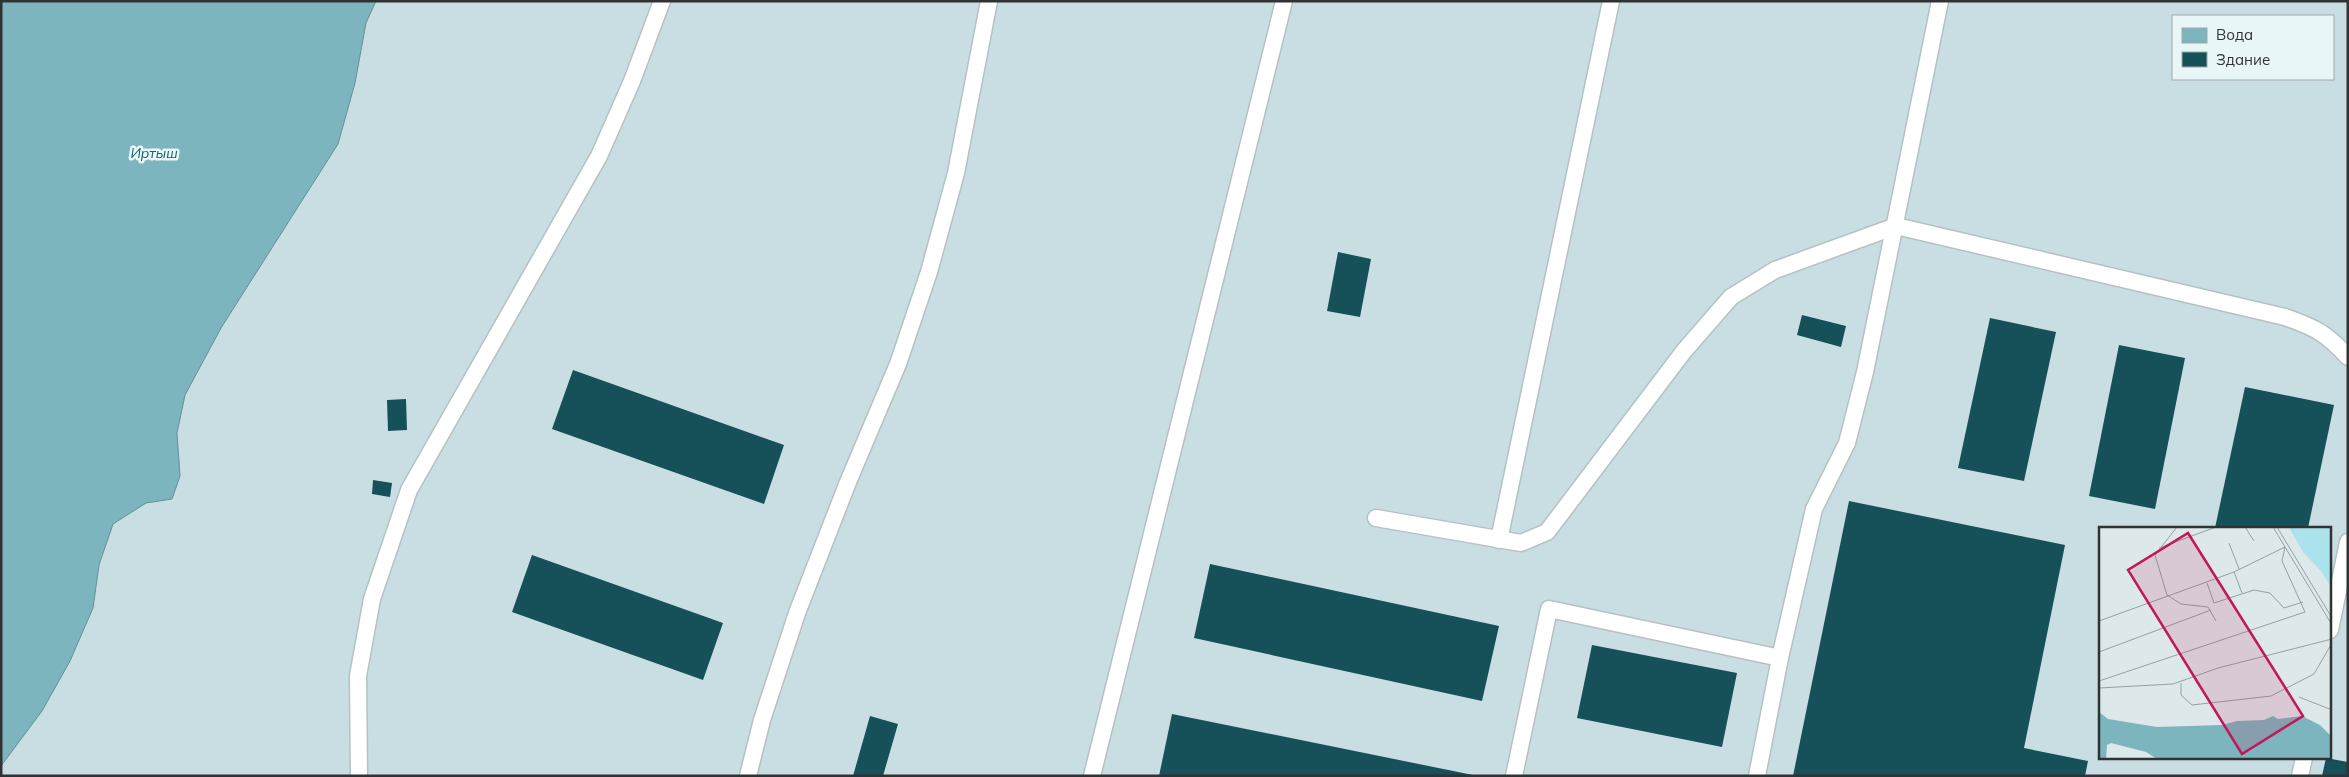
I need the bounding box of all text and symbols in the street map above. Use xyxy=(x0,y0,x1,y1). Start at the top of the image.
legend xyxy=(2172,15,2334,80)
text: Вода xyxy=(2216,25,2253,44)
text: Здание xyxy=(2216,50,2270,69)
water label: Иртыш xyxy=(130,144,178,162)
inset map xyxy=(2099,527,2332,760)

